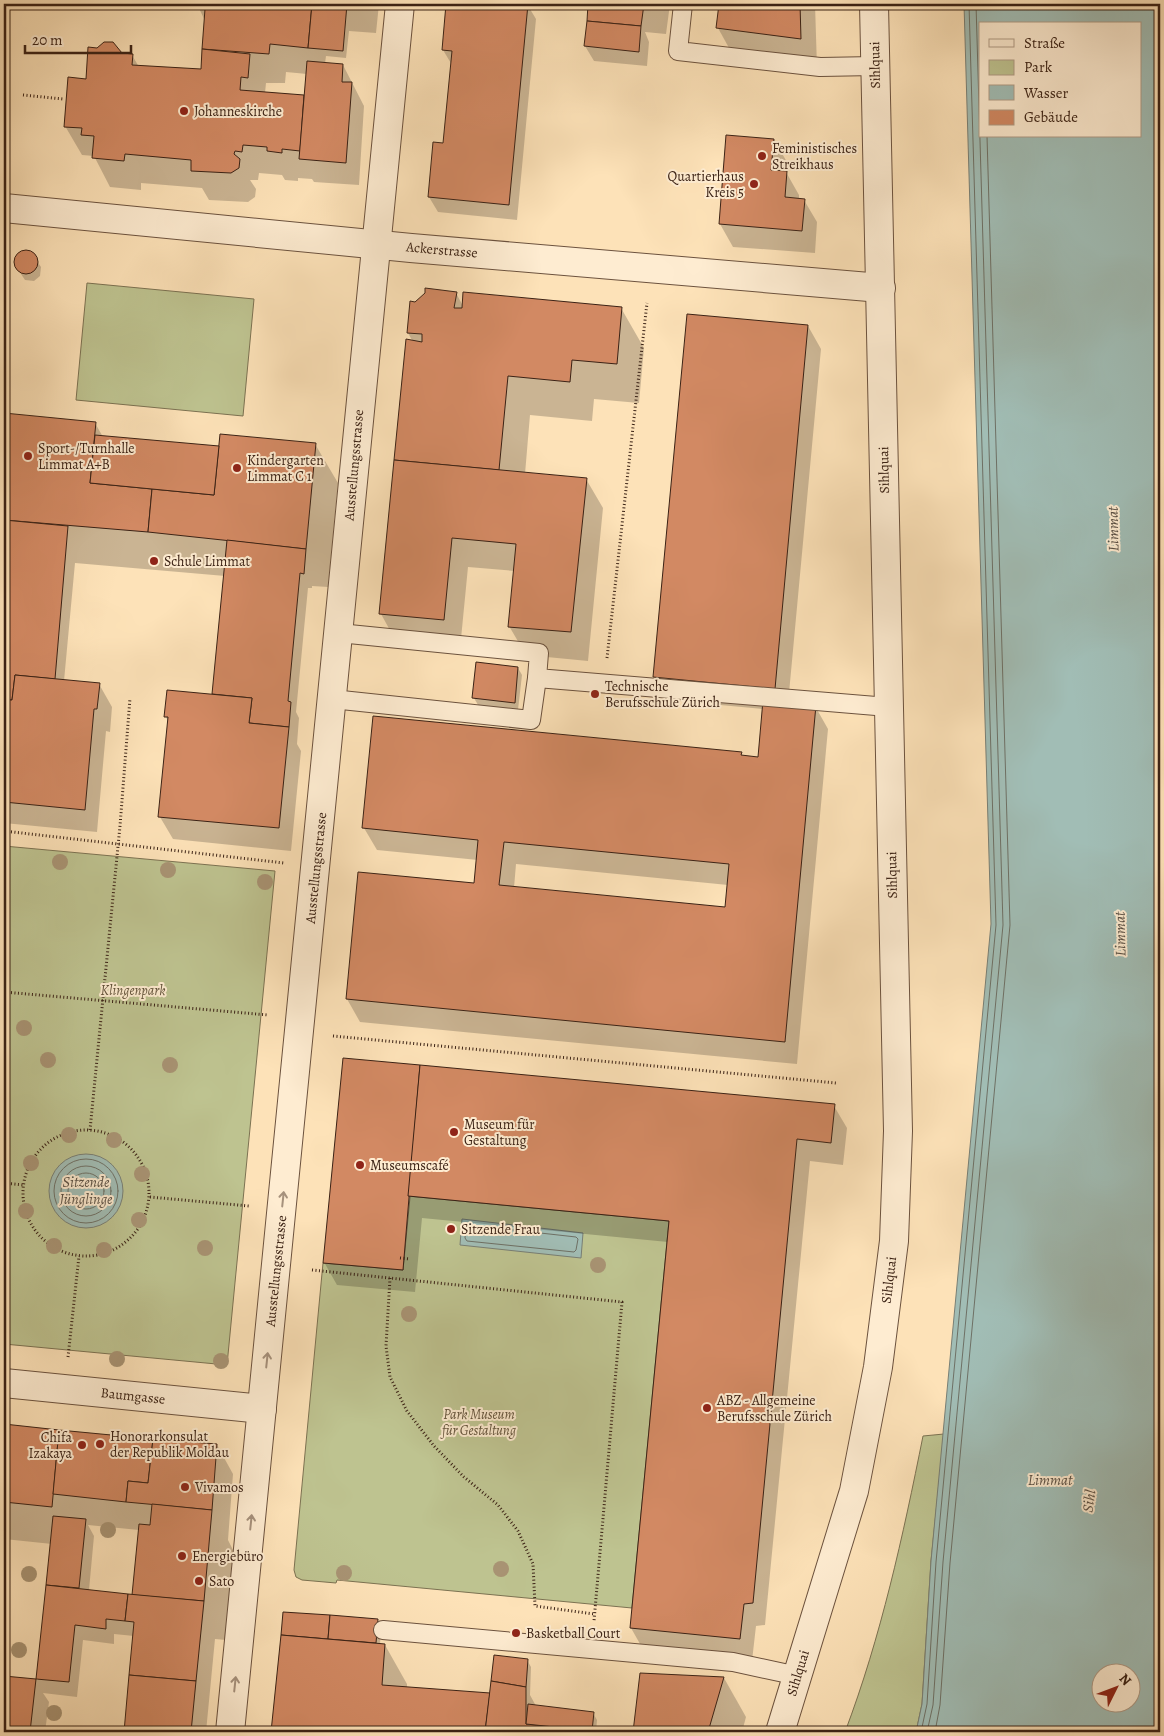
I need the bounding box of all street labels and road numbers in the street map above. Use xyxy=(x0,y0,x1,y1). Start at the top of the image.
street label: Sihlquai xyxy=(865,41,885,89)
street label: Ackerstrasse xyxy=(404,237,479,263)
street label: Ausstellungsstrasse xyxy=(340,408,368,523)
street label: Sihlquai xyxy=(874,446,894,494)
street label: Ausstellungsstrasse xyxy=(301,811,331,926)
street label: Sihlquai xyxy=(882,851,902,899)
street label: Ausstellungsstrasse xyxy=(261,1214,291,1329)
street label: Sihlquai xyxy=(877,1255,901,1305)
street label: Baumgasse xyxy=(100,1383,166,1409)
street label: Sihlquai xyxy=(782,1648,814,1698)

